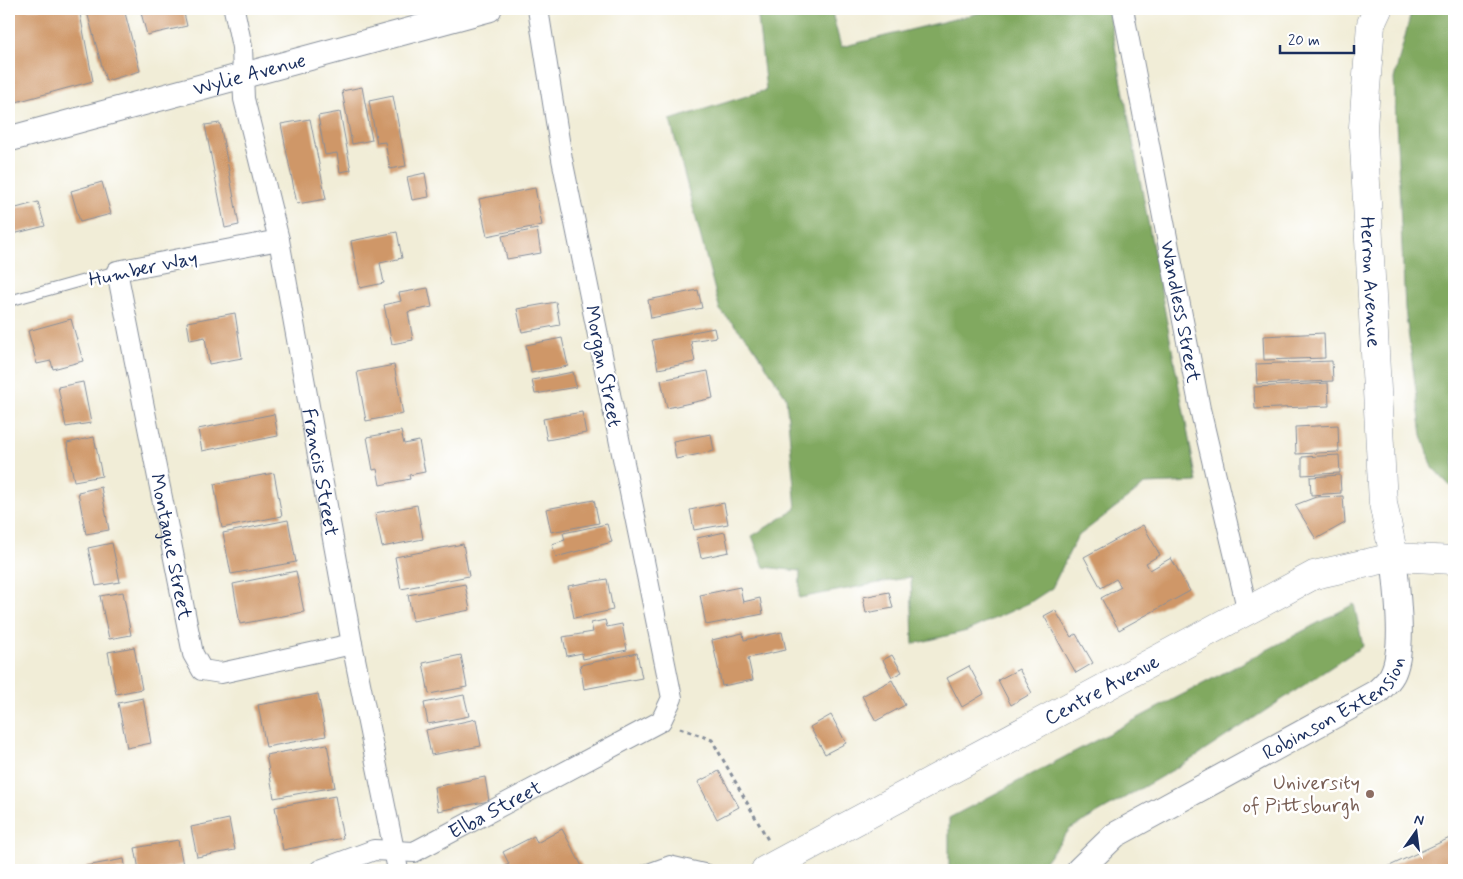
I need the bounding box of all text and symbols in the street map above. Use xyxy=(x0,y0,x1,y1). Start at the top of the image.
scale bar xyxy=(1280,22,1354,54)
text: 20 m xyxy=(1288,31,1320,51)
street label: Wylie Avenue xyxy=(190,47,309,103)
street label: Herron Avenue xyxy=(1353,216,1387,348)
street label: Wandless Street xyxy=(1153,238,1207,385)
street label: Humber Way xyxy=(86,245,200,294)
street label: Morgan Street xyxy=(576,303,628,430)
street label: Francis Street xyxy=(295,406,344,539)
street label: Montague Street xyxy=(143,472,198,623)
street label: Centre Avenue xyxy=(1040,649,1164,732)
street label: Robinson Extension xyxy=(1258,654,1412,767)
place label: University of Pittsburgh xyxy=(1243,770,1360,820)
street label: Elba Street xyxy=(444,775,547,846)
marker: University of Pittsburgh xyxy=(1364,788,1376,800)
north arrow xyxy=(1390,806,1440,856)
text: N xyxy=(1412,810,1426,830)

